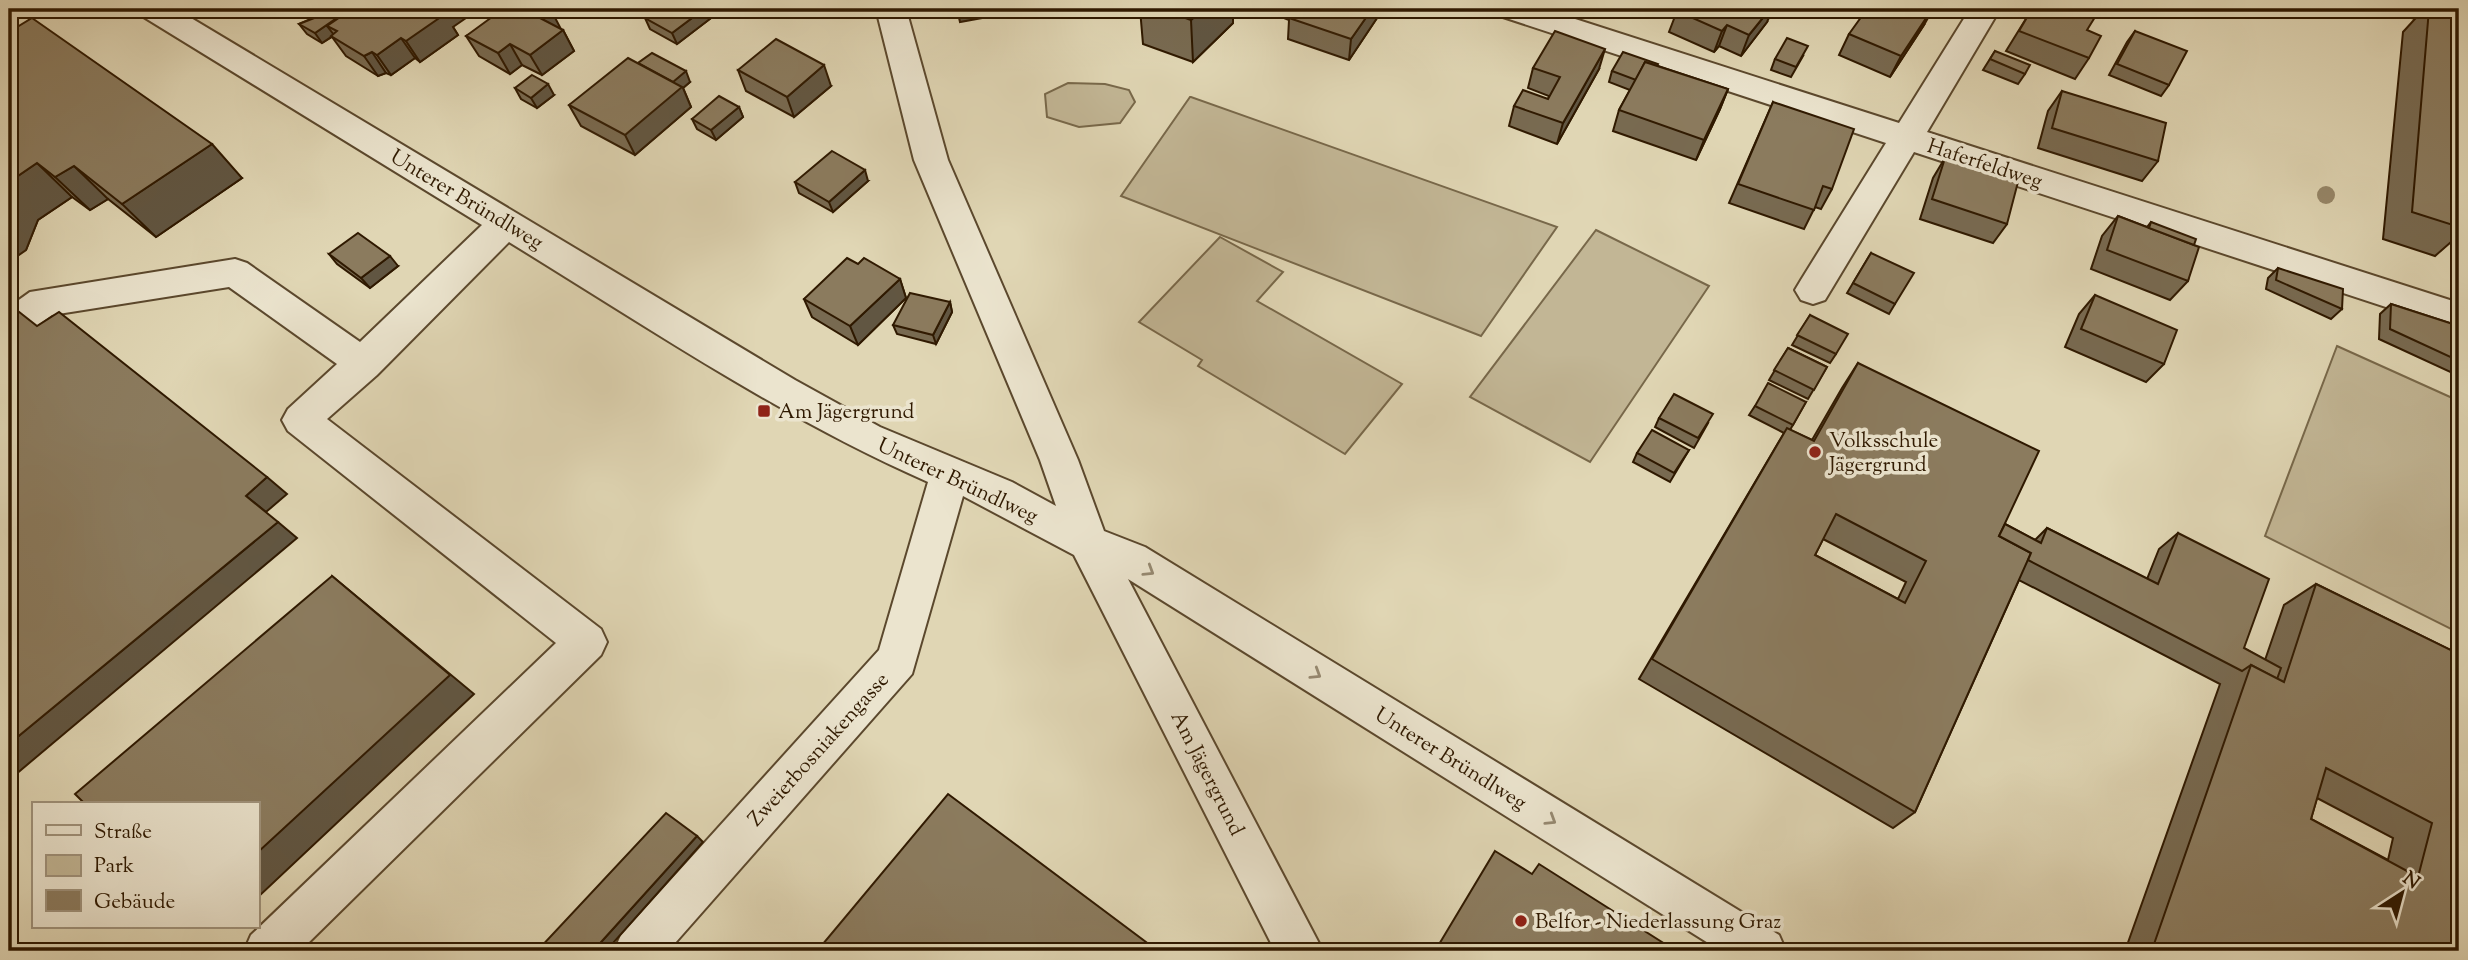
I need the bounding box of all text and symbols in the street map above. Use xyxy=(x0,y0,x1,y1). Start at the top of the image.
street label: Haferfeldweg xyxy=(1923,132,2046,198)
street label: Unterer Bründlweg xyxy=(384,143,548,258)
place label: Am Jägergrund xyxy=(778,398,915,428)
marker: Am Jägergrund xyxy=(756,403,772,419)
place label: Volksschule Jägergrund xyxy=(1828,427,1938,481)
street label: Unterer Bründlweg xyxy=(872,431,1042,532)
marker: Volksschule Jägergrund xyxy=(1807,444,1823,460)
one-way arrow xyxy=(1142,562,1155,575)
one-way arrow xyxy=(1308,665,1321,678)
street label: Zweierbosniakengasse xyxy=(742,667,897,834)
street label: Unterer Bründlweg xyxy=(1368,701,1532,819)
street label: Am Jägergrund xyxy=(1162,706,1251,842)
legend xyxy=(32,802,259,928)
one-way arrow xyxy=(1543,811,1556,824)
text: Straße xyxy=(94,818,152,848)
text: Park xyxy=(94,852,135,882)
north arrow xyxy=(2366,858,2436,928)
text: N xyxy=(2396,866,2425,897)
text: Gebäude xyxy=(94,888,175,918)
place label: Belfor - Niederlassung Graz xyxy=(1535,908,1781,938)
marker: Belfor - Niederlassung Graz xyxy=(1513,913,1529,929)

